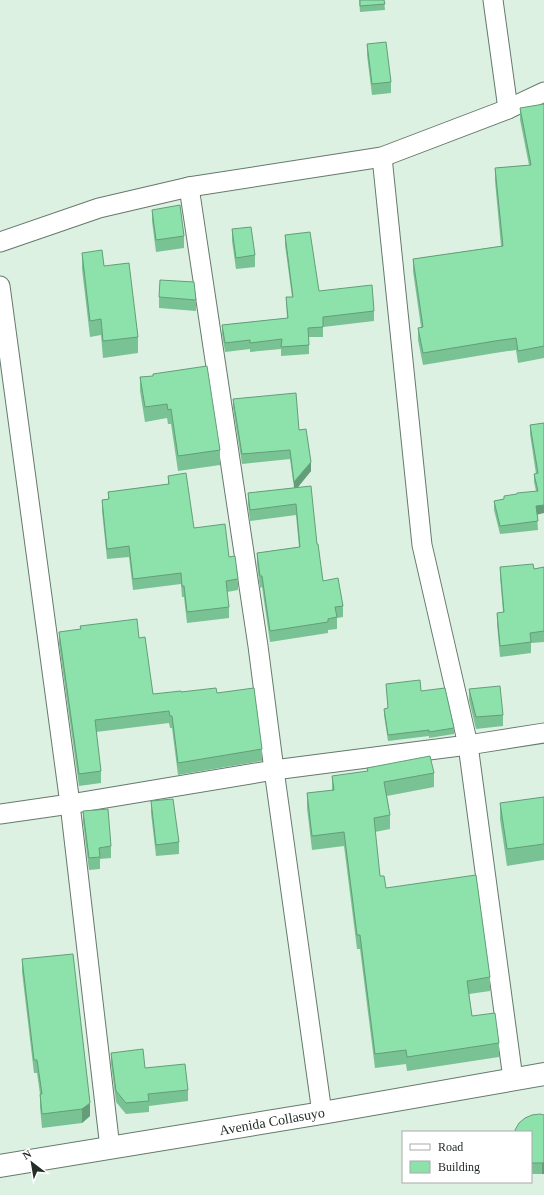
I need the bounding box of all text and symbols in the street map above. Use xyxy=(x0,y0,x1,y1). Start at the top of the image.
street label: Avenida Collasuyo xyxy=(218,1105,326,1138)
legend xyxy=(402,1131,532,1183)
text: Road xyxy=(438,1140,463,1154)
north arrow xyxy=(12,1143,52,1183)
text: N xyxy=(20,1147,33,1162)
text: Building xyxy=(438,1160,480,1174)

